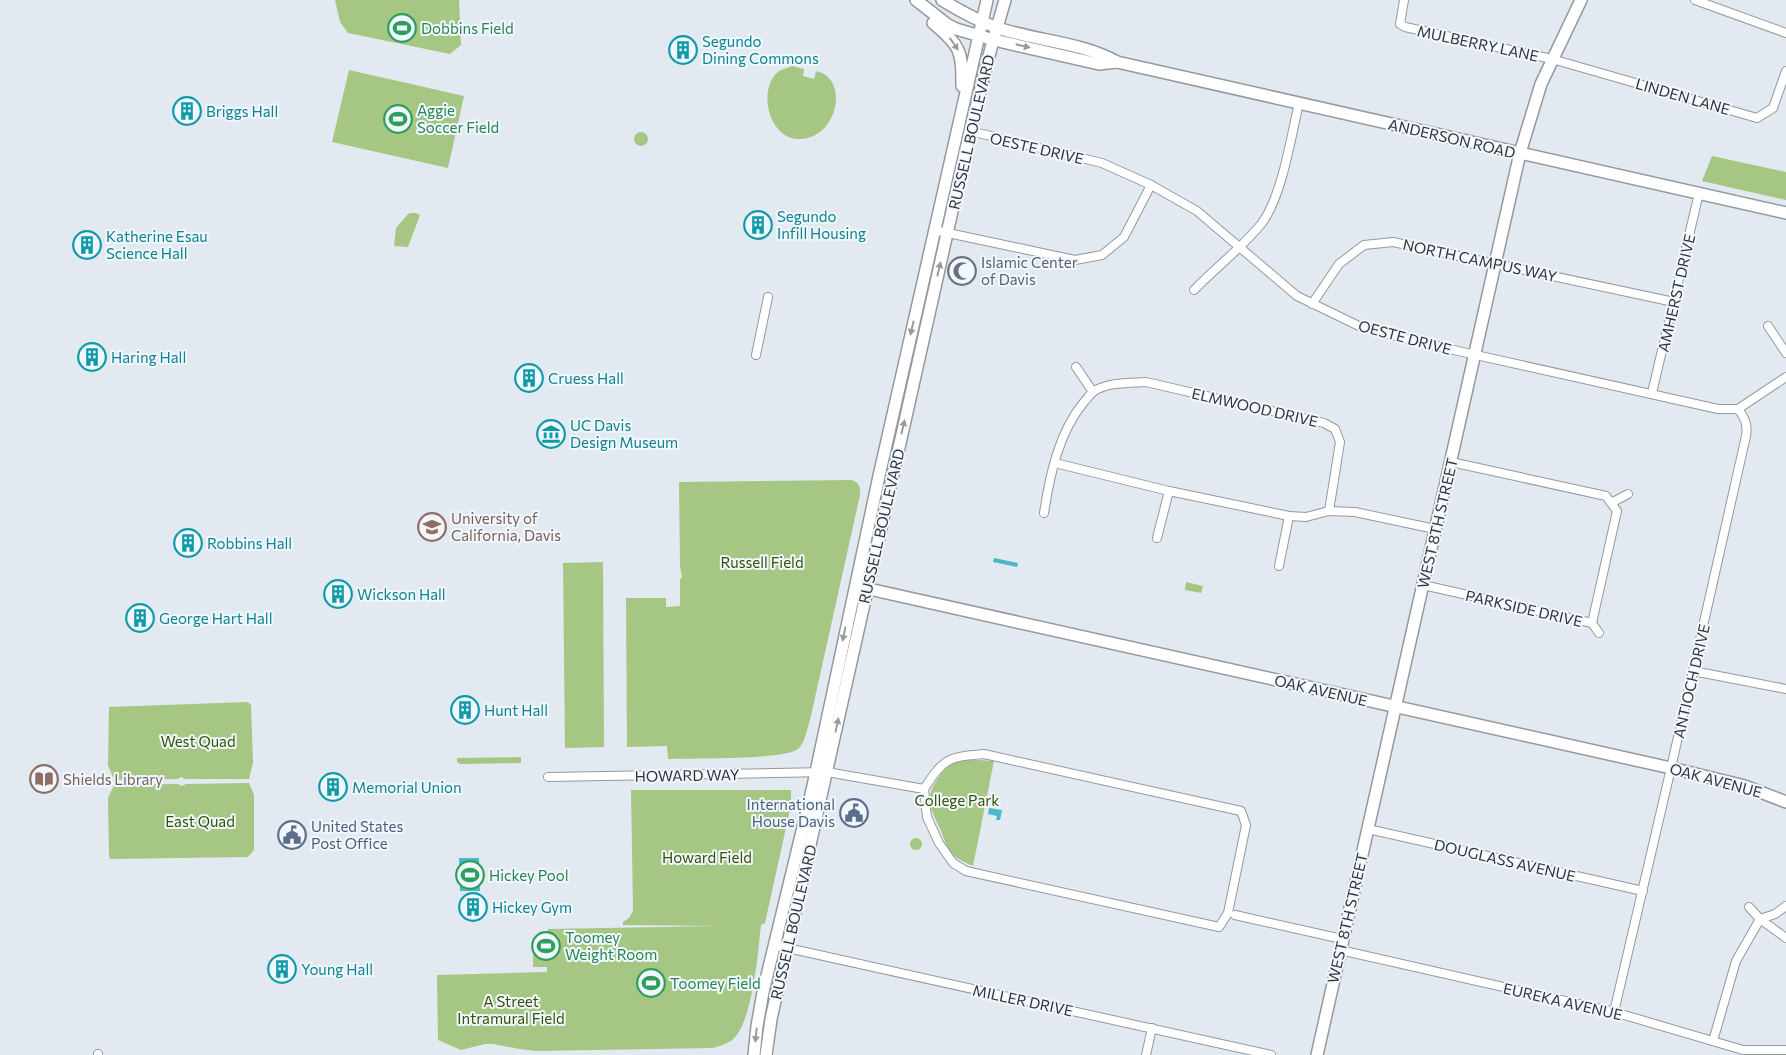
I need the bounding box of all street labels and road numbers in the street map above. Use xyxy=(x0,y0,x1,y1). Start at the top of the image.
street label: MULBERRY LANE xyxy=(1416,21,1541,65)
street label: RUSSELL BOULEVARD xyxy=(944,53,998,211)
street label: LINDEN LANE xyxy=(1634,74,1732,118)
street label: ANDERSON ROAD xyxy=(1387,115,1517,161)
street label: OESTE DRIVE xyxy=(988,128,1086,168)
street label: AMHERST DRIVE xyxy=(1654,232,1698,354)
street label: NORTH CAMPUS WAY xyxy=(1401,235,1559,285)
street label: OESTE DRIVE xyxy=(1356,316,1454,358)
street label: ELMWOOD DRIVE xyxy=(1190,384,1320,430)
street label: RUSSELL BOULEVARD xyxy=(854,447,908,605)
street label: WEST 8TH STREET xyxy=(1413,456,1461,590)
street label: PARKSIDE DRIVE xyxy=(1464,586,1584,630)
street label: ANTIOCH DRIVE xyxy=(1669,622,1713,740)
street label: OAK AVENUE xyxy=(1273,671,1369,709)
street label: OAK AVENUE xyxy=(1668,759,1764,801)
street label: HOWARD WAY xyxy=(634,765,740,785)
street label: DOUGLASS AVENUE xyxy=(1433,835,1577,885)
street label: RUSSELL BOULEVARD xyxy=(766,843,820,1001)
street label: WEST 8TH STREET xyxy=(1323,851,1371,985)
street label: EUREKA AVENUE xyxy=(1502,979,1624,1023)
street label: MILLER DRIVE xyxy=(971,981,1075,1019)

